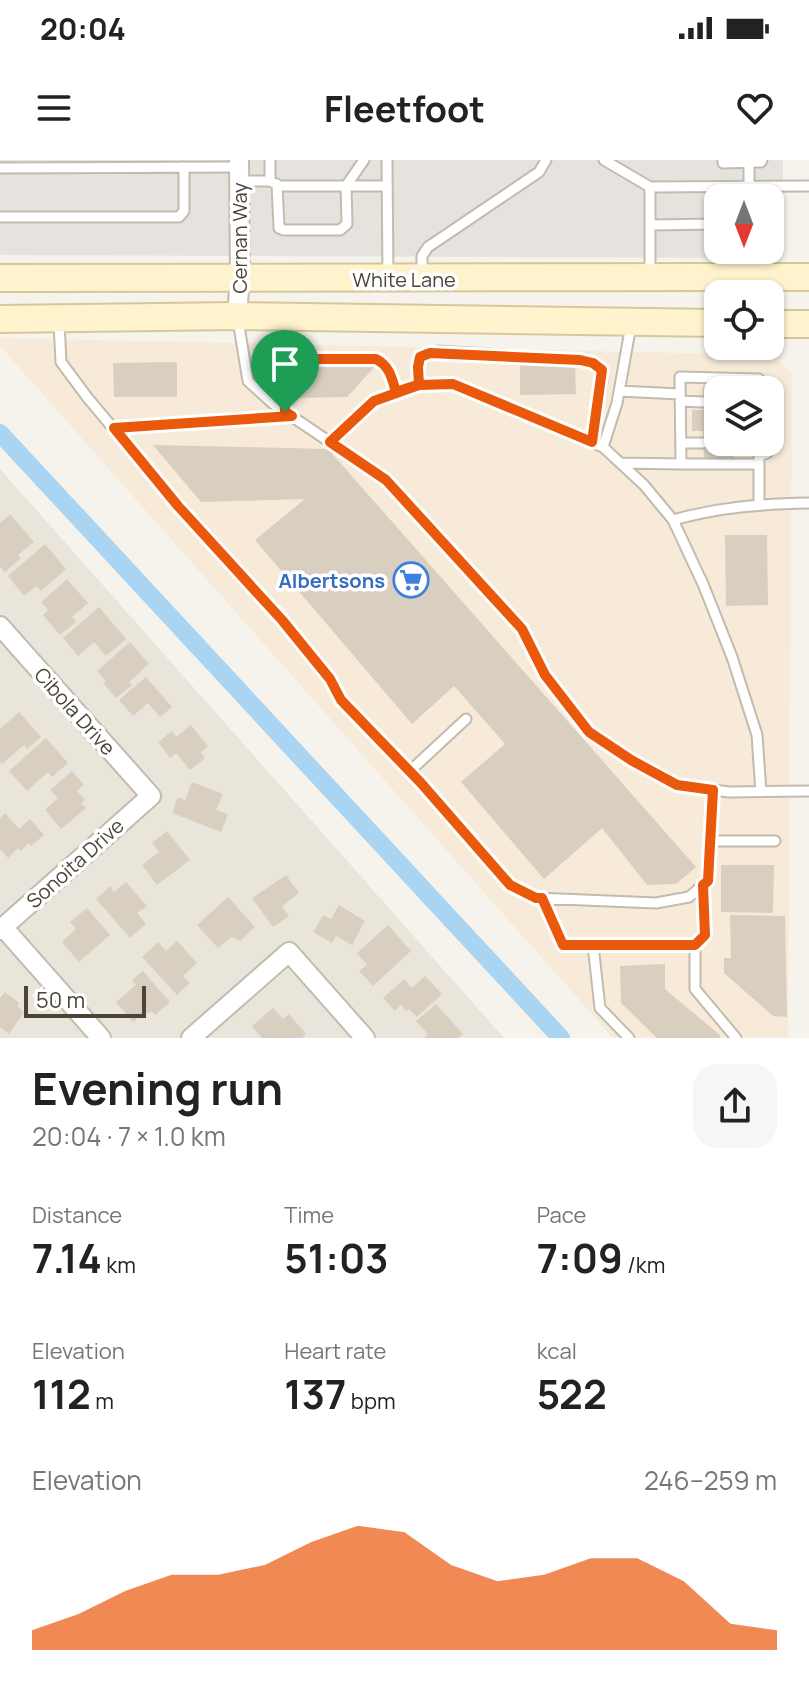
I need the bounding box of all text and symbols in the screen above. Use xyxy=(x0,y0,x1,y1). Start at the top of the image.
text: 20:04 xyxy=(40,8,126,49)
text: Fleetfoot xyxy=(324,84,485,133)
icon: menu xyxy=(32,86,76,130)
icon: heart xyxy=(733,86,777,130)
street label: Cernan Way xyxy=(226,182,253,293)
north arrow xyxy=(704,184,784,264)
map controls xyxy=(704,184,784,456)
street label: White Lane xyxy=(352,266,456,293)
button: locate xyxy=(704,280,784,360)
pin xyxy=(251,330,319,412)
icon: arrive xyxy=(263,342,307,386)
button: layers xyxy=(704,376,784,456)
supermarket icon: Albertsons xyxy=(392,561,430,599)
place label: Albertsons xyxy=(278,567,385,594)
street label: Cibola Drive xyxy=(28,661,122,761)
street label: Sonoita Drive xyxy=(21,812,129,914)
scale bar xyxy=(24,982,146,1018)
text: 50 m xyxy=(36,985,85,1015)
text: Evening run xyxy=(32,1058,283,1118)
button: share xyxy=(693,1064,777,1148)
text: 20:04 · 7 × 1.0 km xyxy=(32,1118,226,1154)
text: Distance xyxy=(32,1200,122,1230)
text: Time xyxy=(284,1200,334,1230)
text: Pace xyxy=(537,1200,586,1230)
text: 7.14 xyxy=(32,1230,102,1285)
text: 51:03 xyxy=(284,1230,389,1285)
text: 7:09 xyxy=(537,1230,623,1285)
text: km xyxy=(102,1250,136,1280)
text: /km xyxy=(623,1250,665,1280)
text: Elevation xyxy=(32,1336,125,1366)
text: Heart rate xyxy=(284,1336,386,1366)
text: kcal xyxy=(537,1336,577,1366)
text: 112 xyxy=(32,1366,91,1421)
text: 137 xyxy=(284,1366,346,1421)
text: 522 xyxy=(537,1366,607,1421)
text: m xyxy=(91,1386,114,1416)
text: bpm xyxy=(346,1386,396,1416)
text: Elevation xyxy=(32,1462,142,1498)
text: 246–259 m xyxy=(644,1462,777,1498)

